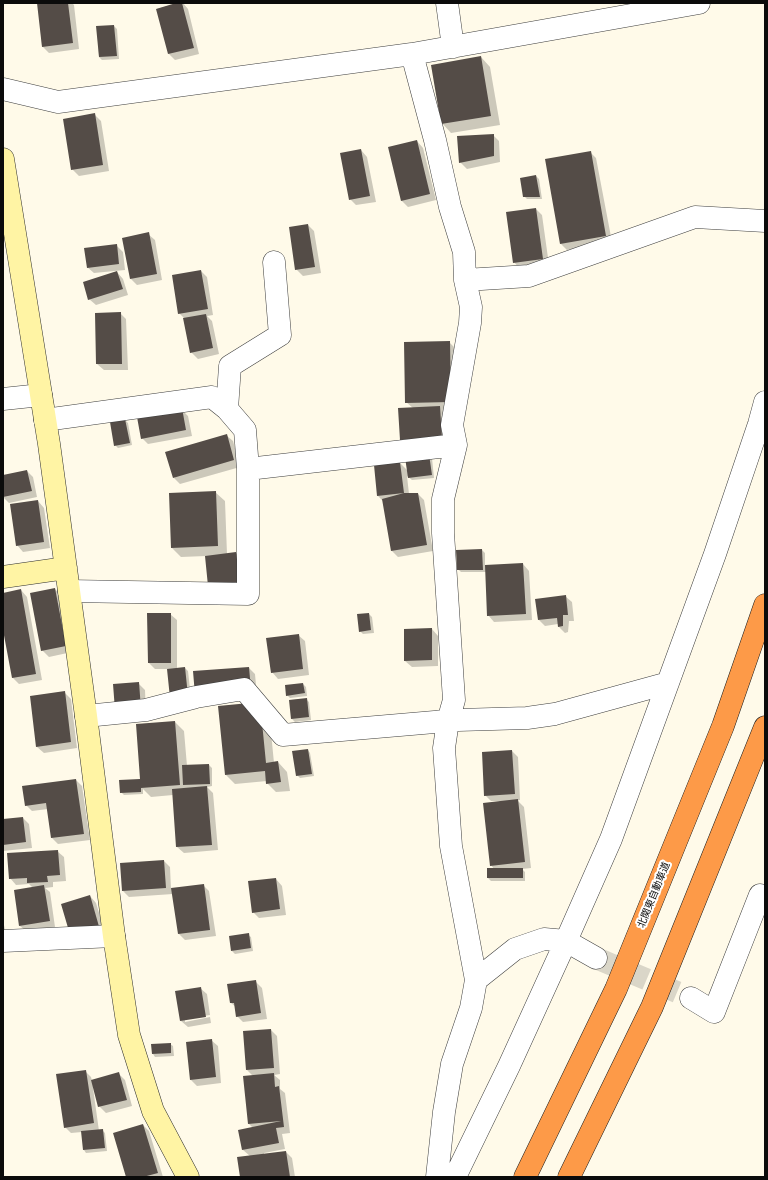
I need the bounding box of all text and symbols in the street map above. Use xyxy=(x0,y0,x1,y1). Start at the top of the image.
street label: 北関東自動車道 xyxy=(635,860,673,930)

